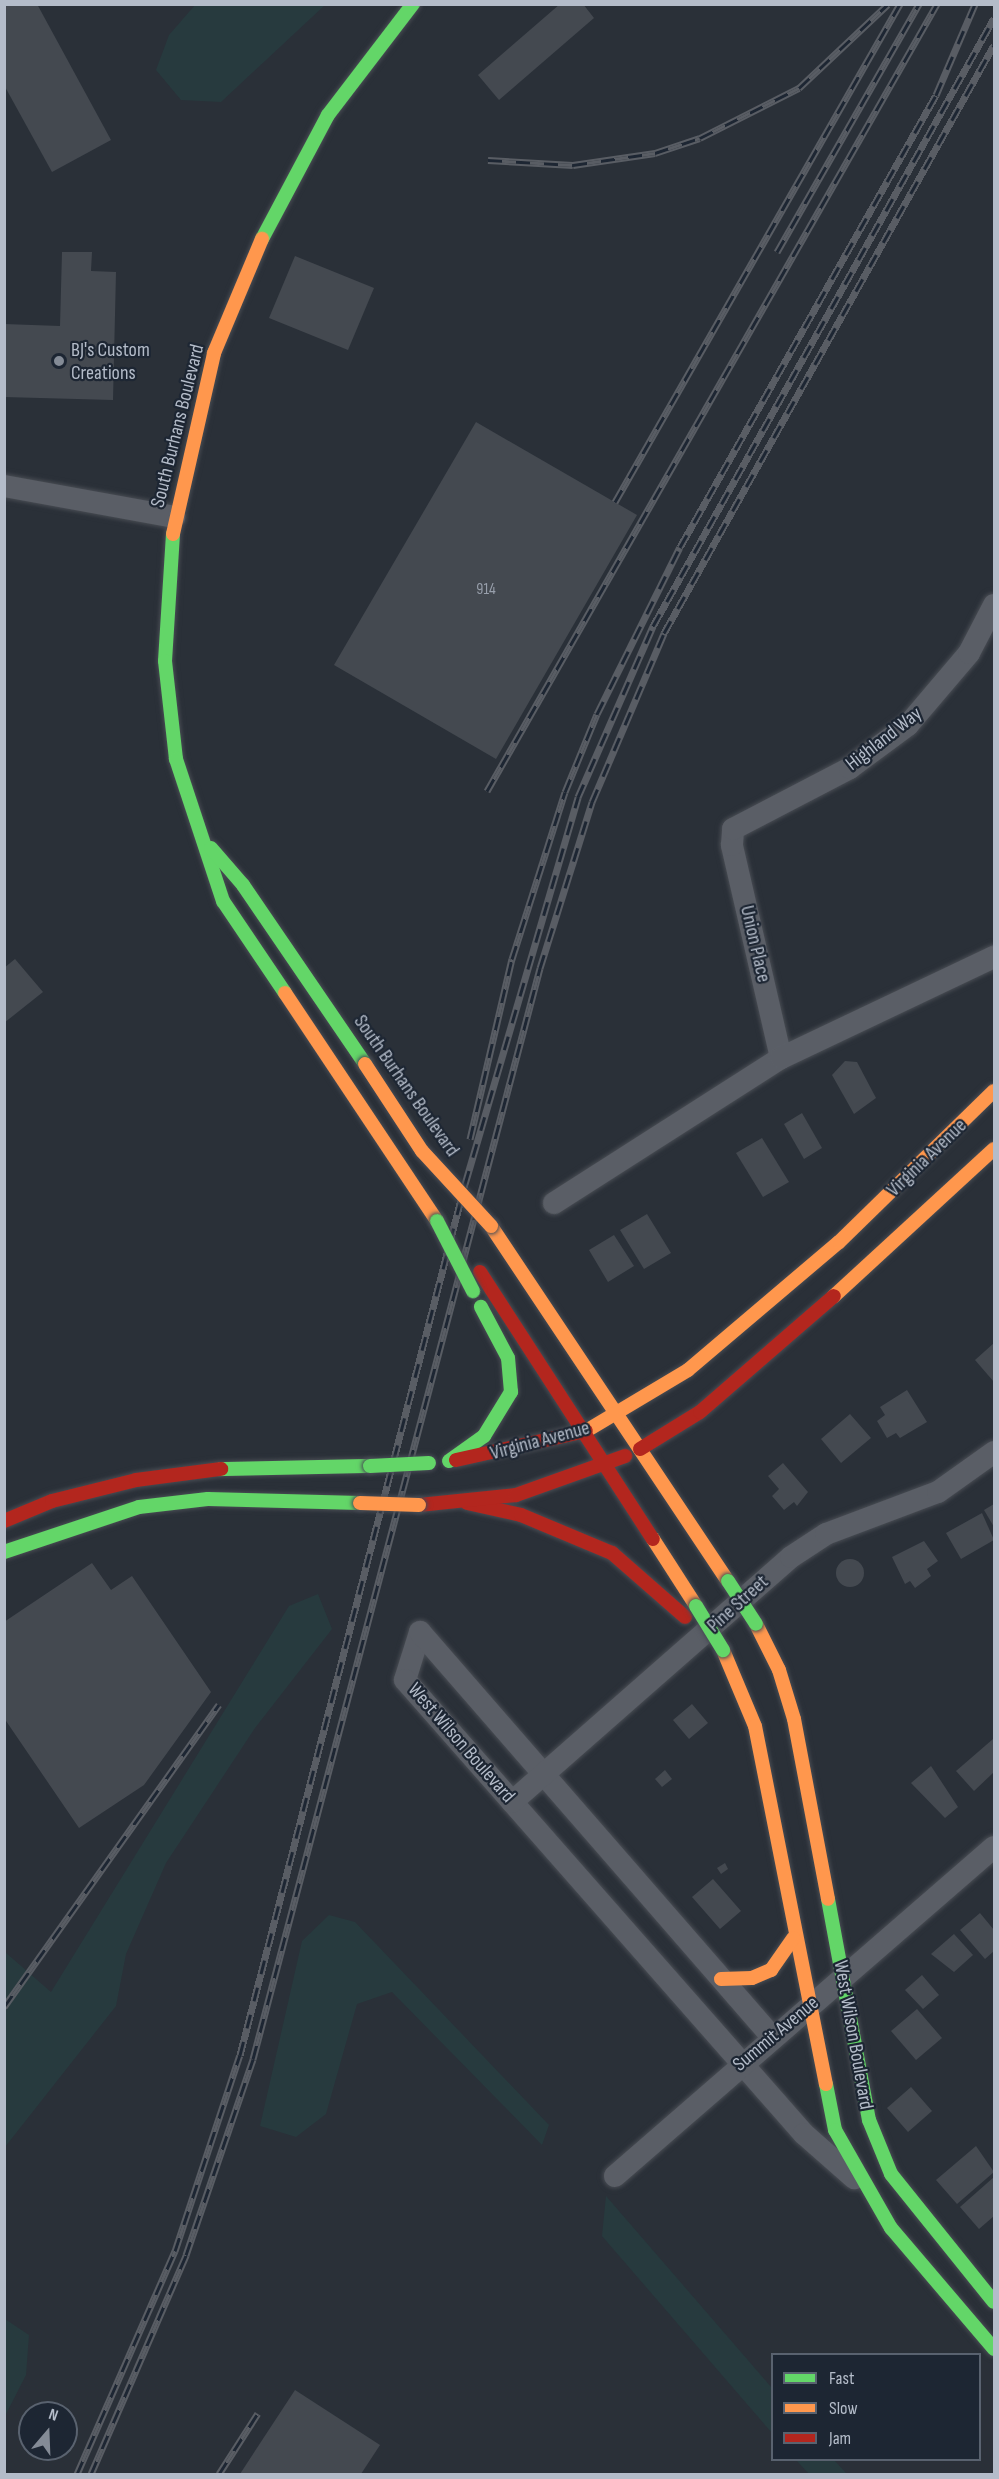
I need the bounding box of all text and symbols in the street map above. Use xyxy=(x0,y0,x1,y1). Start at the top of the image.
place label: BJ's Custom Creations xyxy=(71,338,150,385)
street label: South Burhans Boulevard xyxy=(146,342,210,510)
marker: BJ's Custom Creations xyxy=(52,354,66,368)
house number: 914 xyxy=(476,580,496,600)
street label: Highland Way xyxy=(841,702,927,776)
street label: Union Place xyxy=(735,903,775,985)
street label: South Burhans Boulevard xyxy=(348,1011,464,1161)
street label: Virginia Avenue xyxy=(882,1114,972,1202)
street label: Virginia Avenue xyxy=(488,1416,592,1466)
street label: Pine Street xyxy=(702,1570,774,1638)
street label: West Wilson Boulevard xyxy=(402,1678,520,1808)
street label: West Wilson Boulevard xyxy=(828,1959,878,2111)
street label: Summit Avenue xyxy=(728,1991,824,2077)
legend xyxy=(771,2353,981,2461)
text: Fast xyxy=(829,2368,854,2389)
text: Slow xyxy=(829,2398,858,2419)
north arrow xyxy=(18,2401,78,2461)
text: N xyxy=(46,2405,60,2426)
text: Jam xyxy=(829,2428,851,2449)

